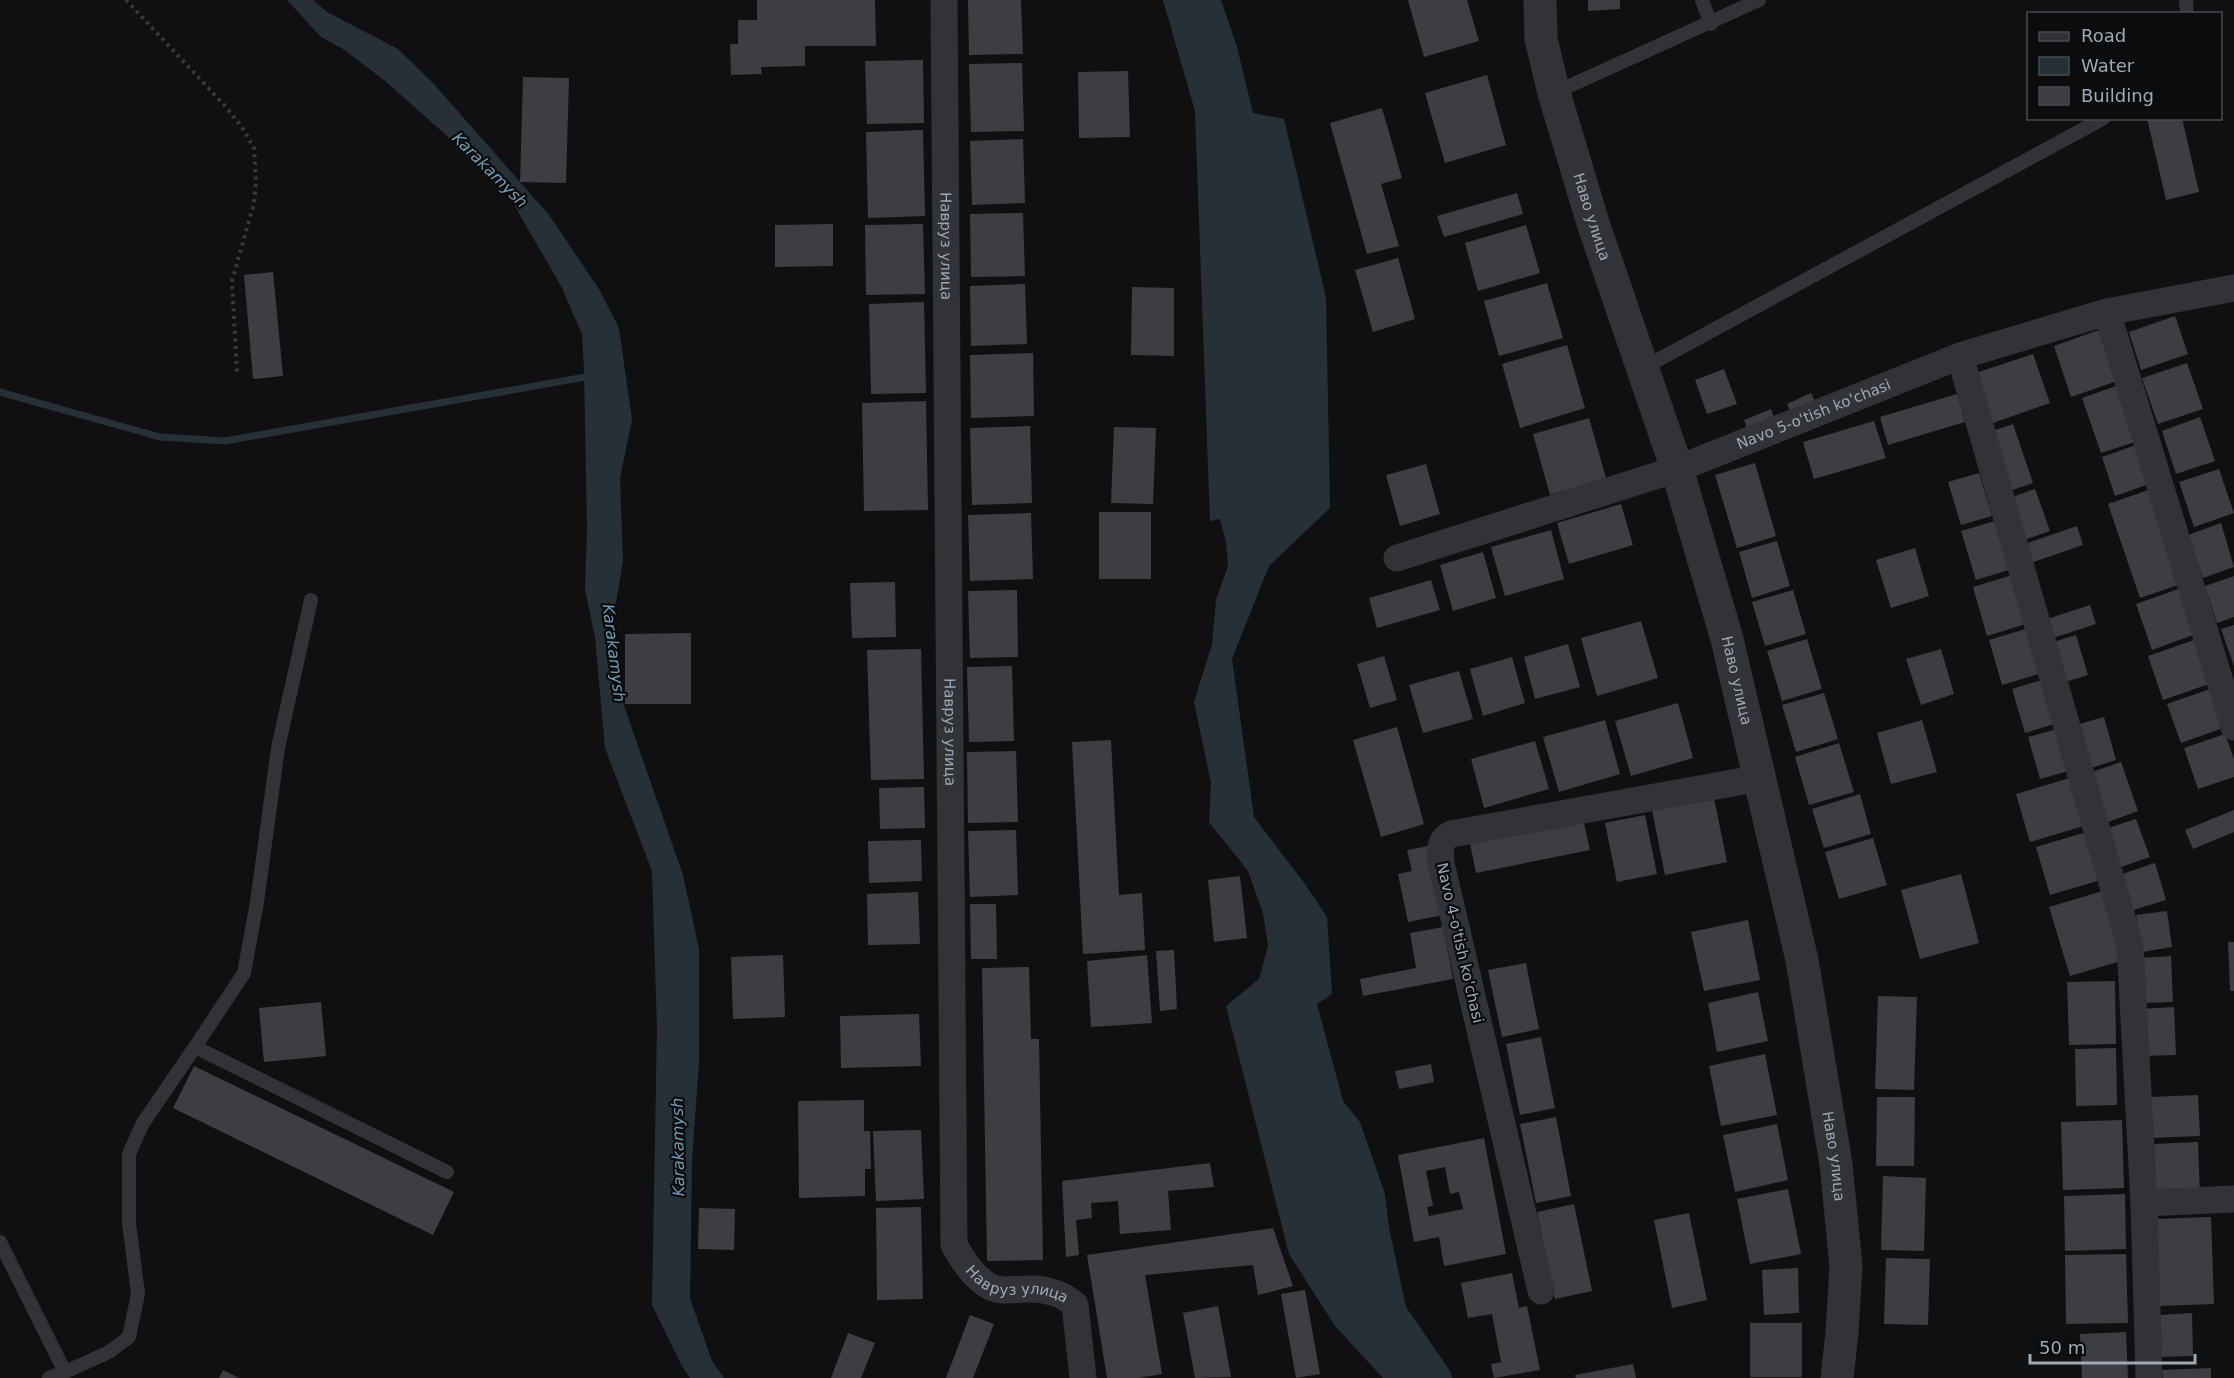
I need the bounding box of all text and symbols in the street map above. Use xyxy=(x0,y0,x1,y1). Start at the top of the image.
legend xyxy=(2027,12,2222,120)
text: Road xyxy=(2081,25,2126,46)
text: Water xyxy=(2081,55,2135,76)
text: Building xyxy=(2081,85,2154,106)
water label: Karakamysh xyxy=(448,128,532,212)
street label: Наво улица xyxy=(1570,171,1614,263)
street label: Навруз улица xyxy=(937,192,955,300)
street label: Navo 5-o'tish ko'chasi xyxy=(1734,376,1893,453)
water label: Karakamysh xyxy=(599,603,629,703)
street label: Наво улица xyxy=(1718,634,1756,727)
street label: Навруз улица xyxy=(940,678,959,786)
street label: Navo 4-o'tish ko'chasi xyxy=(1433,861,1487,1025)
water label: Karakamysh xyxy=(668,1097,688,1197)
street label: Наво улица xyxy=(1818,1110,1849,1202)
street label: Навруз улица xyxy=(962,1262,1071,1307)
scale bar xyxy=(2030,1327,2195,1365)
text: 50 m xyxy=(2039,1337,2085,1358)

